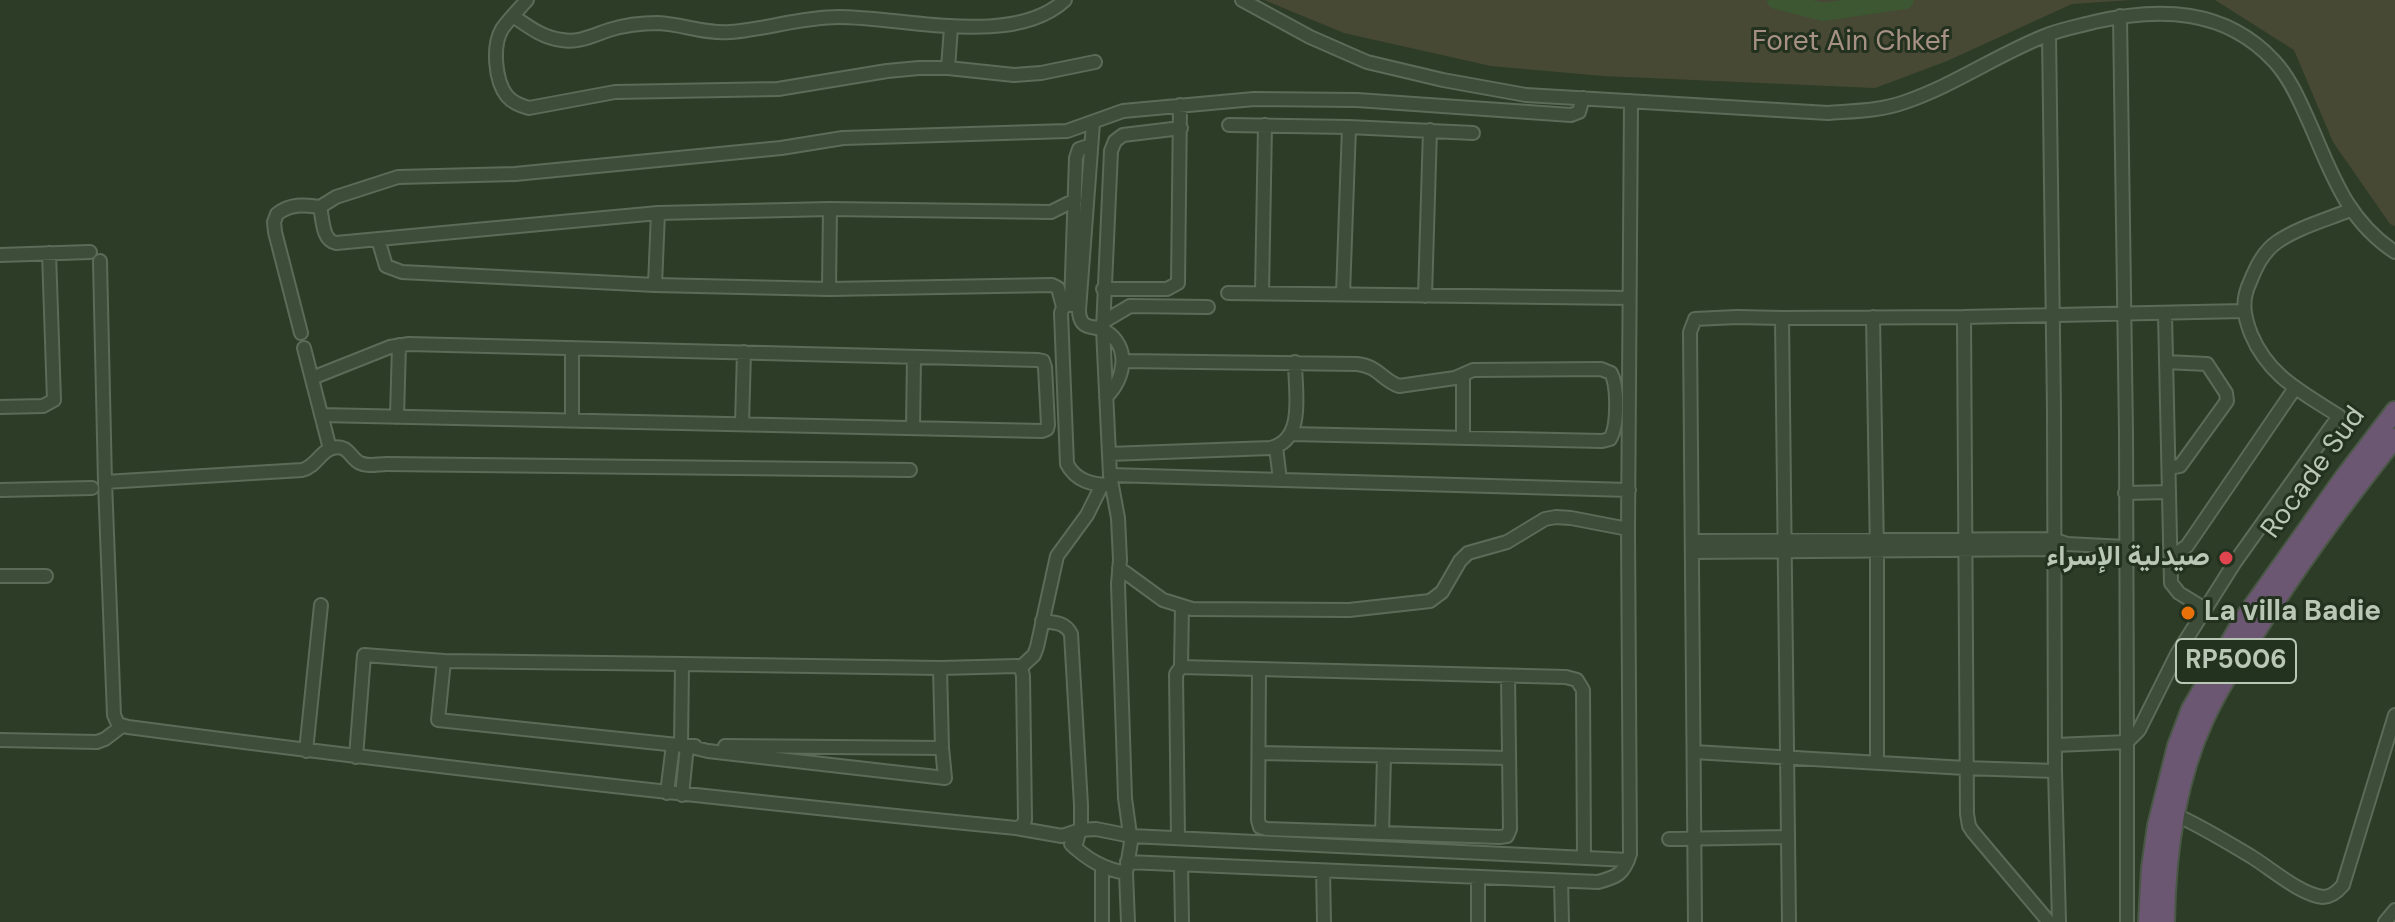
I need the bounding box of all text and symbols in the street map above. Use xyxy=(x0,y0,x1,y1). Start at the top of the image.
park label: Foret Ain Chkef xyxy=(1752,26,1950,60)
street label: Rocade Sud xyxy=(2255,401,2373,545)
place label: صيدلية الإسراء xyxy=(2046,541,2210,575)
marker: صيدلية الإسراء xyxy=(2217,549,2235,567)
place label: La villa Badie xyxy=(2204,596,2381,630)
marker: La villa Badie xyxy=(2179,604,2197,622)
road number: RP5006 xyxy=(2176,639,2296,683)

